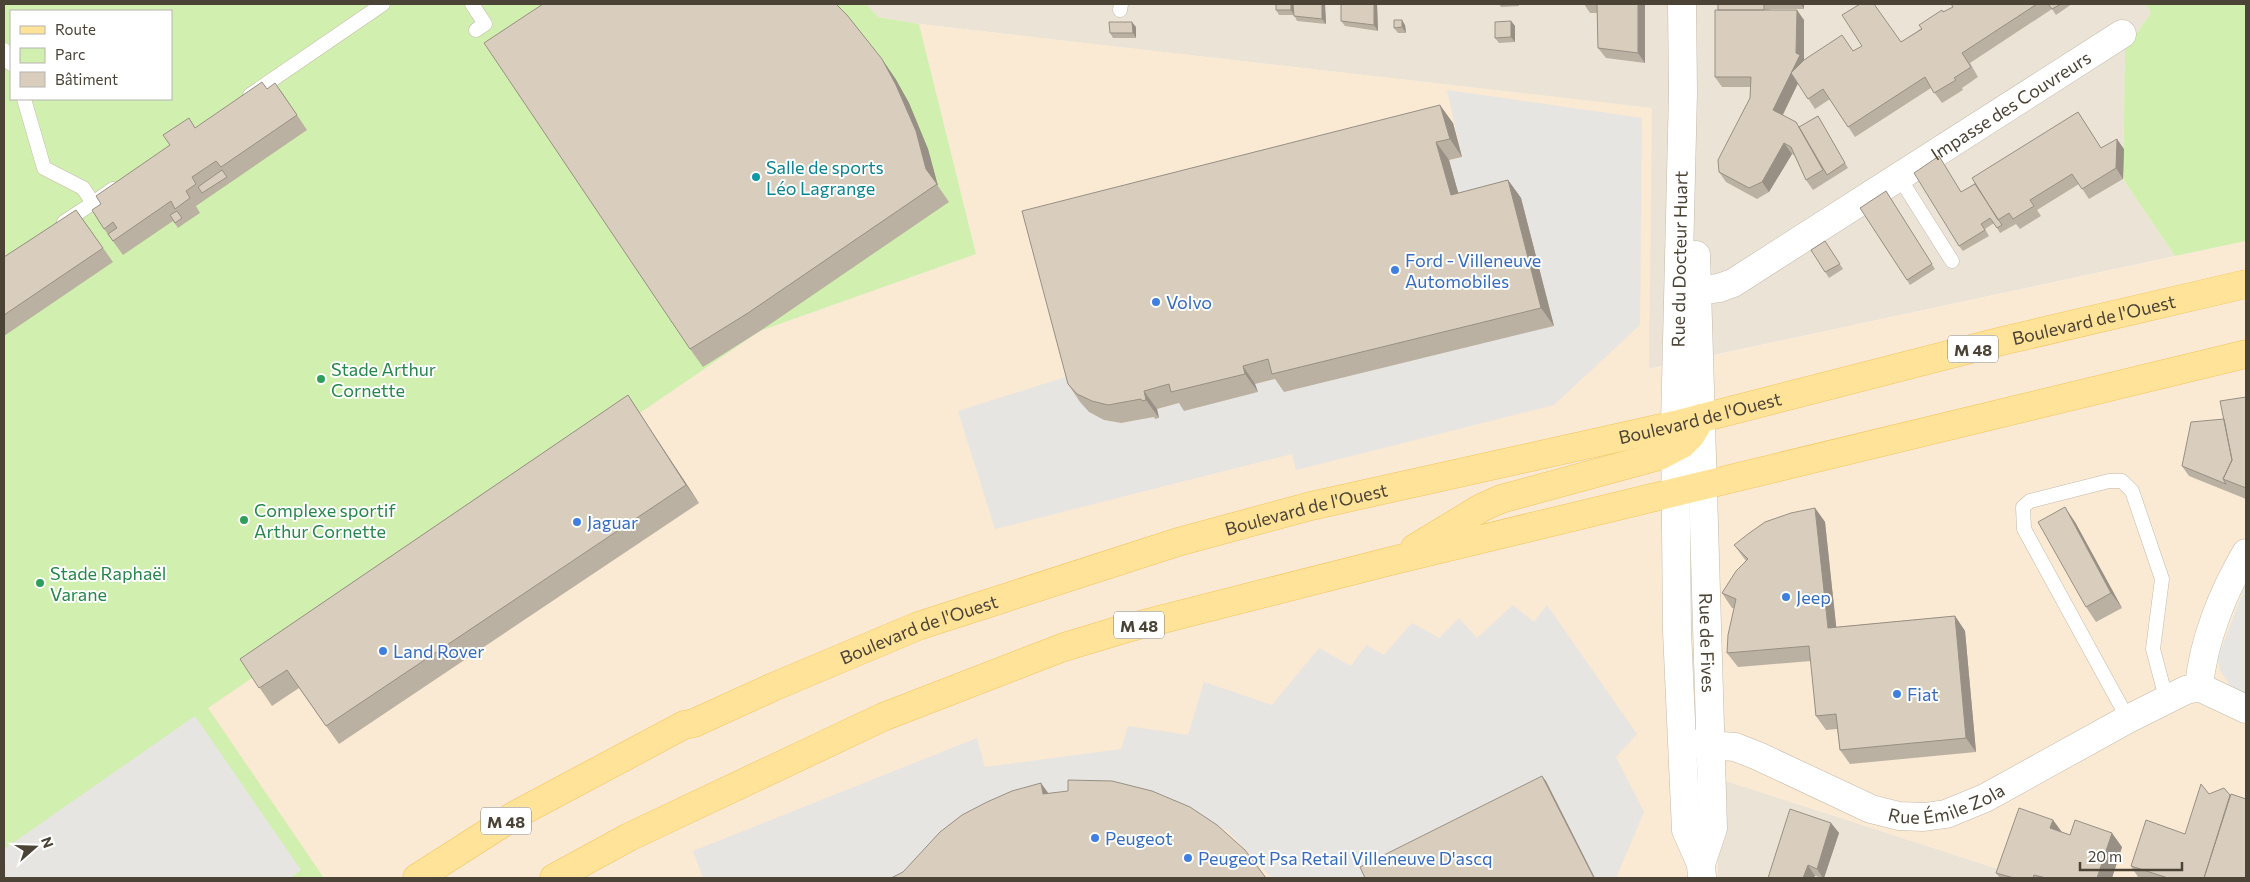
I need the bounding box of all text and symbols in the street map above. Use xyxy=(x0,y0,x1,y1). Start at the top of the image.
legend xyxy=(10,10,172,100)
text: Route xyxy=(55,20,96,38)
text: Parc xyxy=(55,45,85,63)
street label: Impasse des Couvreurs xyxy=(1927,46,2095,165)
text: Bâtiment xyxy=(55,70,118,88)
place label: Salle de sports Léo Lagrange xyxy=(766,156,884,199)
street label: Rue du Docteur Huart xyxy=(1666,170,1692,348)
marker: Salle de sports Léo Lagrange xyxy=(750,171,762,183)
place label: Ford - Villeneuve Automobiles xyxy=(1405,249,1541,292)
marker: Ford - Villeneuve Automobiles xyxy=(1389,264,1401,276)
street label: Boulevard de l'Ouest xyxy=(2010,290,2177,349)
place label: Volvo xyxy=(1166,291,1212,313)
marker: Volvo xyxy=(1150,296,1162,308)
road number: M 48 xyxy=(1948,336,1998,362)
place label: Stade Arthur Cornette xyxy=(331,358,436,401)
marker: Stade Arthur Cornette xyxy=(315,373,327,385)
street label: Boulevard de l'Ouest xyxy=(1616,387,1784,448)
street label: Boulevard de l'Ouest xyxy=(1222,478,1390,540)
place label: Complexe sportif Arthur Cornette xyxy=(254,499,396,542)
place label: Jaguar xyxy=(587,511,638,533)
marker: Complexe sportif Arthur Cornette xyxy=(238,514,250,526)
marker: Jaguar xyxy=(571,516,583,528)
place label: Stade Raphaël Varane xyxy=(50,562,166,605)
marker: Stade Raphaël Varane xyxy=(34,577,46,589)
place label: Jeep xyxy=(1796,586,1831,608)
street label: Boulevard de l'Ouest xyxy=(837,590,1001,669)
marker: Jeep xyxy=(1780,591,1792,603)
street label: Rue de Fives xyxy=(1695,593,1720,693)
road number: M 48 xyxy=(1114,612,1164,638)
place label: Land Rover xyxy=(393,640,484,662)
marker: Land Rover xyxy=(377,645,389,657)
place label: Fiat xyxy=(1907,683,1939,705)
marker: Fiat xyxy=(1891,688,1903,700)
street label: Rue Émile Zola xyxy=(1886,779,2008,828)
road number: M 48 xyxy=(481,808,531,834)
north arrow xyxy=(10,822,60,872)
place label: Peugeot xyxy=(1105,827,1173,849)
marker: Peugeot xyxy=(1089,832,1101,844)
text: N xyxy=(38,835,57,850)
scale bar xyxy=(2080,840,2182,872)
place label: Peugeot Psa Retail Villeneuve D'ascq xyxy=(1198,847,1493,869)
text: 20 m xyxy=(2088,847,2122,865)
marker: Peugeot Psa Retail Villeneuve D'ascq xyxy=(1182,852,1194,864)

